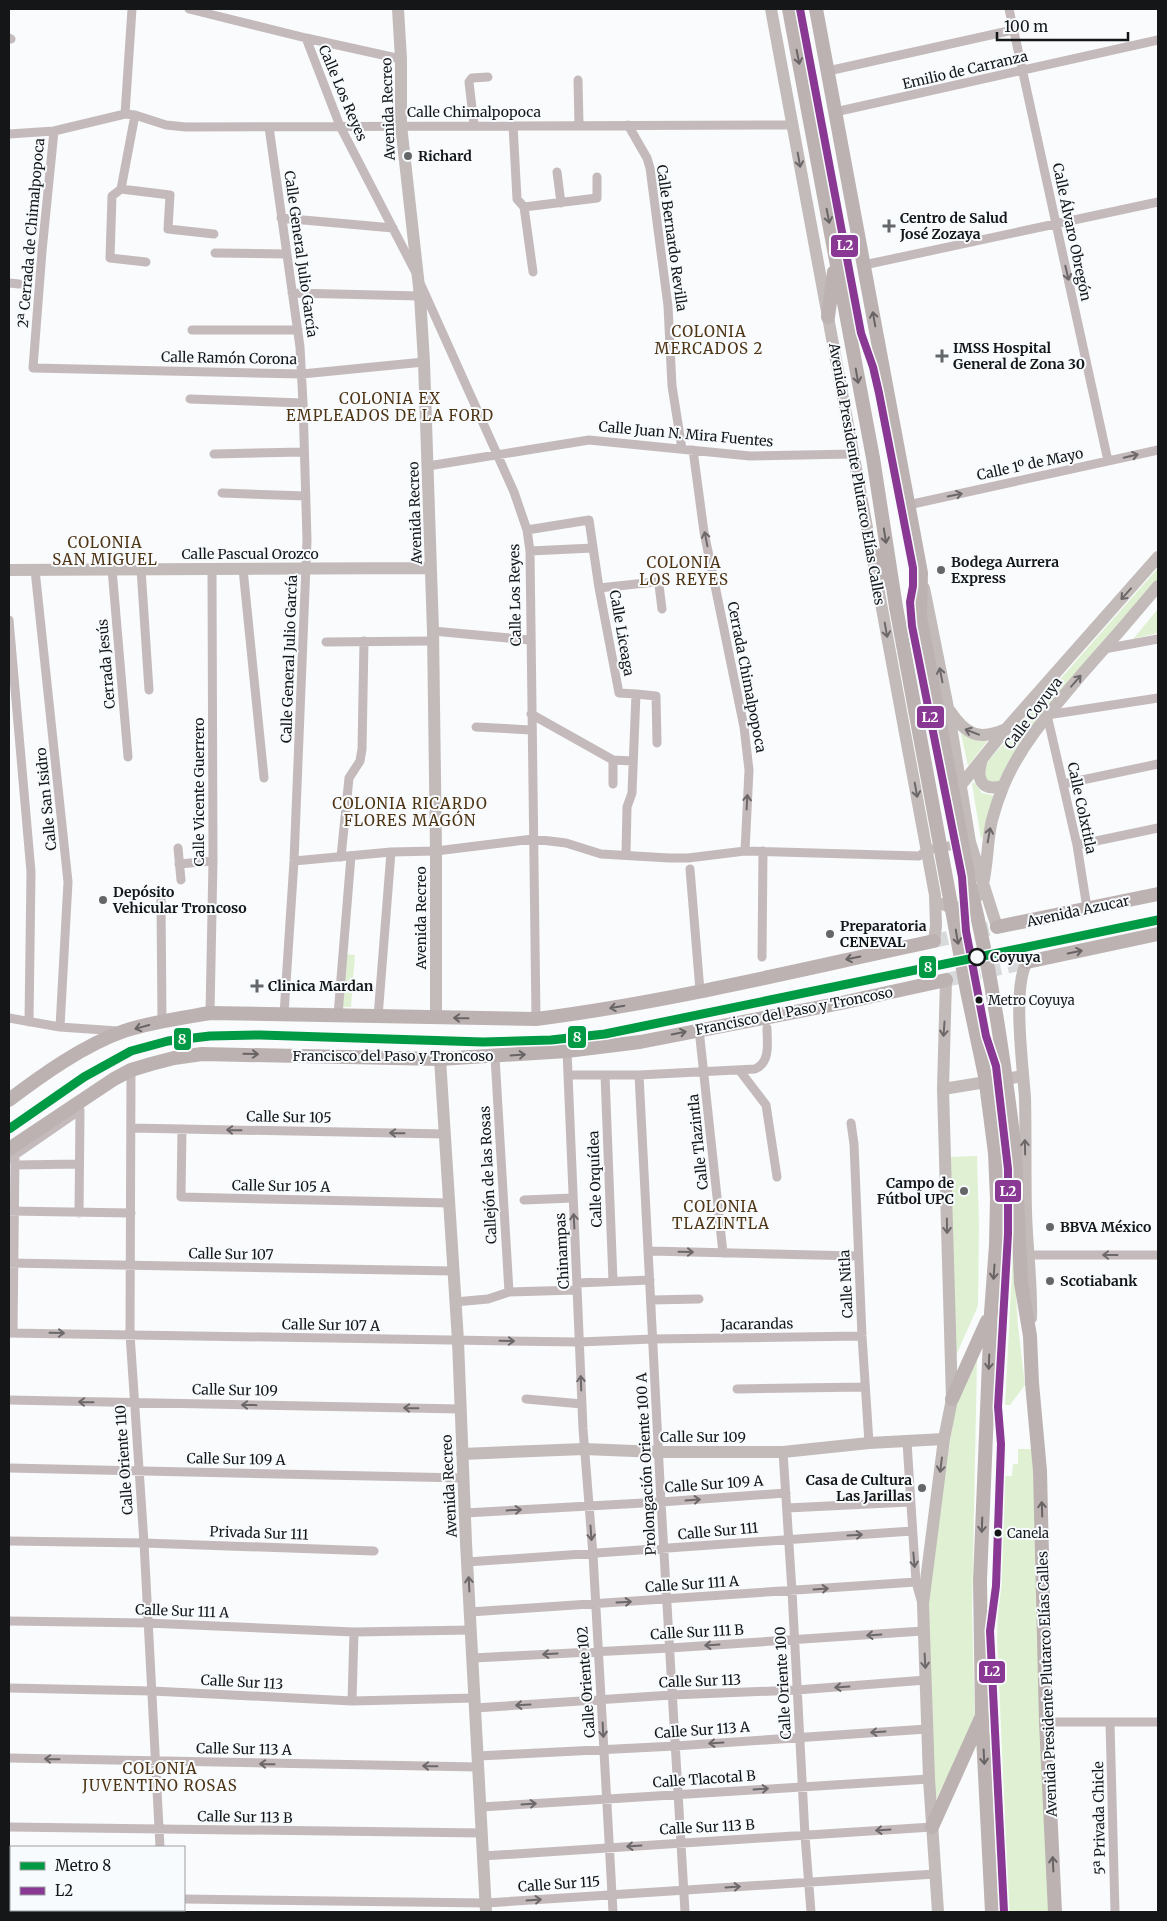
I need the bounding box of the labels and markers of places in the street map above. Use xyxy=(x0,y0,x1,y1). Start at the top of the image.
place label: Richard xyxy=(418,147,472,165)
marker: Richard xyxy=(402,150,414,162)
place label: Centro de Salud José Zozaya xyxy=(899,209,1008,243)
marker: Centro de Salud José Zozaya xyxy=(882,219,896,233)
place label: IMSS Hospital General de Zona 30 xyxy=(953,339,1085,373)
marker: IMSS Hospital General de Zona 30 xyxy=(935,349,949,363)
place label: Bodega Aurrera Express xyxy=(951,553,1059,587)
marker: Bodega Aurrera Express xyxy=(935,564,947,576)
place label: Depósito Vehicular Troncoso xyxy=(112,883,247,917)
marker: Depósito Vehicular Troncoso xyxy=(97,894,109,906)
place label: Preparatoria CENEVAL xyxy=(840,917,927,951)
marker: Preparatoria CENEVAL xyxy=(824,928,836,940)
marker: Coyuya xyxy=(968,948,986,966)
place label: Coyuya xyxy=(990,948,1041,966)
place label: Clinica Mardan xyxy=(268,977,374,995)
marker: Clinica Mardan xyxy=(250,979,264,993)
place label: Metro Coyuya xyxy=(988,992,1075,1009)
marker: Metro Coyuya xyxy=(974,995,984,1005)
place label: Campo de Fútbol UPC xyxy=(877,1174,954,1208)
marker: Campo de Fútbol UPC xyxy=(958,1185,970,1197)
place label: BBVA México xyxy=(1060,1218,1151,1236)
marker: BBVA México xyxy=(1044,1221,1056,1233)
place label: Scotiabank xyxy=(1060,1272,1138,1290)
marker: Scotiabank xyxy=(1044,1275,1056,1287)
place label: Casa de Cultura Las Jarillas xyxy=(806,1471,912,1505)
marker: Casa de Cultura Las Jarillas xyxy=(916,1482,928,1494)
place label: Canela xyxy=(1007,1525,1049,1542)
marker: Canela xyxy=(993,1528,1003,1538)

